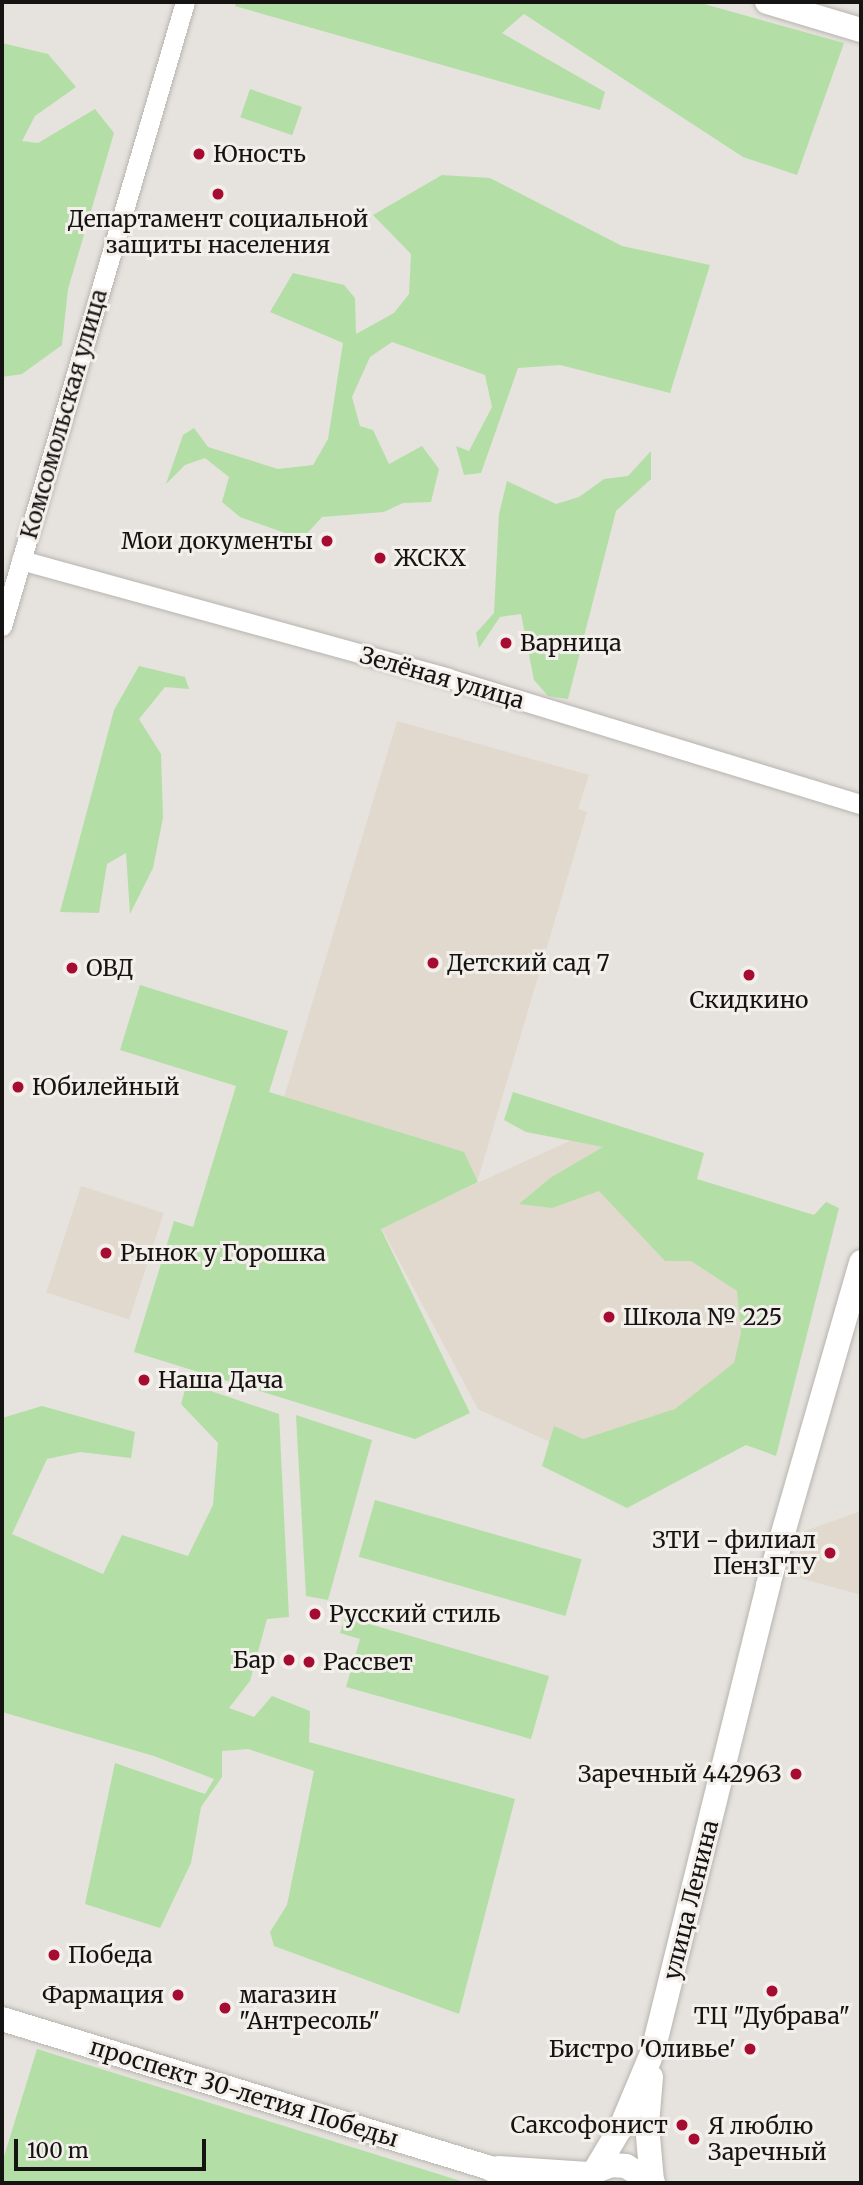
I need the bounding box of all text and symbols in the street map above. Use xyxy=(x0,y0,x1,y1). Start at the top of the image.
place label: Юность xyxy=(213,140,306,168)
marker: Юность xyxy=(191,146,207,162)
marker: Департамент социальной защиты населения xyxy=(210,186,226,202)
place label: Департамент социальной защиты населения xyxy=(68,205,368,259)
street label: Комсомольская улица xyxy=(15,286,113,542)
place label: Мои документы xyxy=(121,527,313,555)
marker: Мои документы xyxy=(319,533,335,549)
place label: ЖСКХ xyxy=(394,544,466,572)
marker: ЖСКХ xyxy=(372,550,388,566)
place label: Варница xyxy=(520,629,622,657)
marker: Варница xyxy=(498,635,514,651)
street label: Зелёная улица xyxy=(357,641,527,715)
place label: Детский сад 7 xyxy=(447,949,609,977)
place label: ОВД xyxy=(86,954,134,982)
marker: Детский сад 7 xyxy=(425,955,441,971)
marker: ОВД xyxy=(64,960,80,976)
marker: Скидкино xyxy=(741,967,757,983)
place label: Скидкино xyxy=(690,986,808,1014)
place label: Юбилейный xyxy=(32,1073,180,1101)
marker: Юбилейный xyxy=(10,1079,26,1095)
place label: Рынок у Горошка xyxy=(120,1239,326,1267)
marker: Рынок у Горошка xyxy=(98,1245,114,1261)
place label: Школа № 225 xyxy=(623,1303,782,1331)
marker: Школа № 225 xyxy=(601,1309,617,1325)
place label: Наша Дача xyxy=(158,1366,283,1394)
marker: Наша Дача xyxy=(136,1372,152,1388)
place label: ЗТИ - филиал ПензГТУ xyxy=(652,1526,816,1580)
marker: ЗТИ - филиал ПензГТУ xyxy=(822,1545,838,1561)
place label: Русский стиль xyxy=(329,1600,500,1628)
marker: Русский стиль xyxy=(307,1606,323,1622)
place label: Бар xyxy=(233,1646,275,1674)
place label: Рассвет xyxy=(323,1648,413,1676)
marker: Бар xyxy=(281,1652,297,1668)
marker: Рассвет xyxy=(301,1654,317,1670)
place label: Заречный 442963 xyxy=(578,1760,782,1788)
marker: Заречный 442963 xyxy=(788,1766,804,1782)
street label: улица Ленина xyxy=(658,1817,724,1983)
place label: Победа xyxy=(68,1941,153,1969)
marker: Победа xyxy=(46,1947,62,1963)
place label: Фармация xyxy=(42,1981,164,2009)
place label: магазин "Антресоль" xyxy=(239,1981,380,2035)
marker: ТЦ "Дубрава" xyxy=(764,1983,780,1999)
marker: Фармация xyxy=(170,1987,186,2003)
marker: магазин "Антресоль" xyxy=(217,2000,233,2016)
place label: ТЦ "Дубрава" xyxy=(694,2002,850,2030)
street label: проспект 30-летия Победы xyxy=(86,2033,402,2153)
place label: Бистро 'Оливье' xyxy=(549,2035,736,2063)
marker: Бистро 'Оливье' xyxy=(742,2041,758,2057)
place label: Саксофонист xyxy=(511,2111,668,2139)
place label: Я люблю Заречный xyxy=(708,2112,827,2166)
marker: Саксофонист xyxy=(674,2117,690,2133)
scale bar xyxy=(18,2126,210,2170)
marker: Я люблю Заречный xyxy=(686,2131,702,2147)
text: 100 m xyxy=(27,2137,89,2164)

